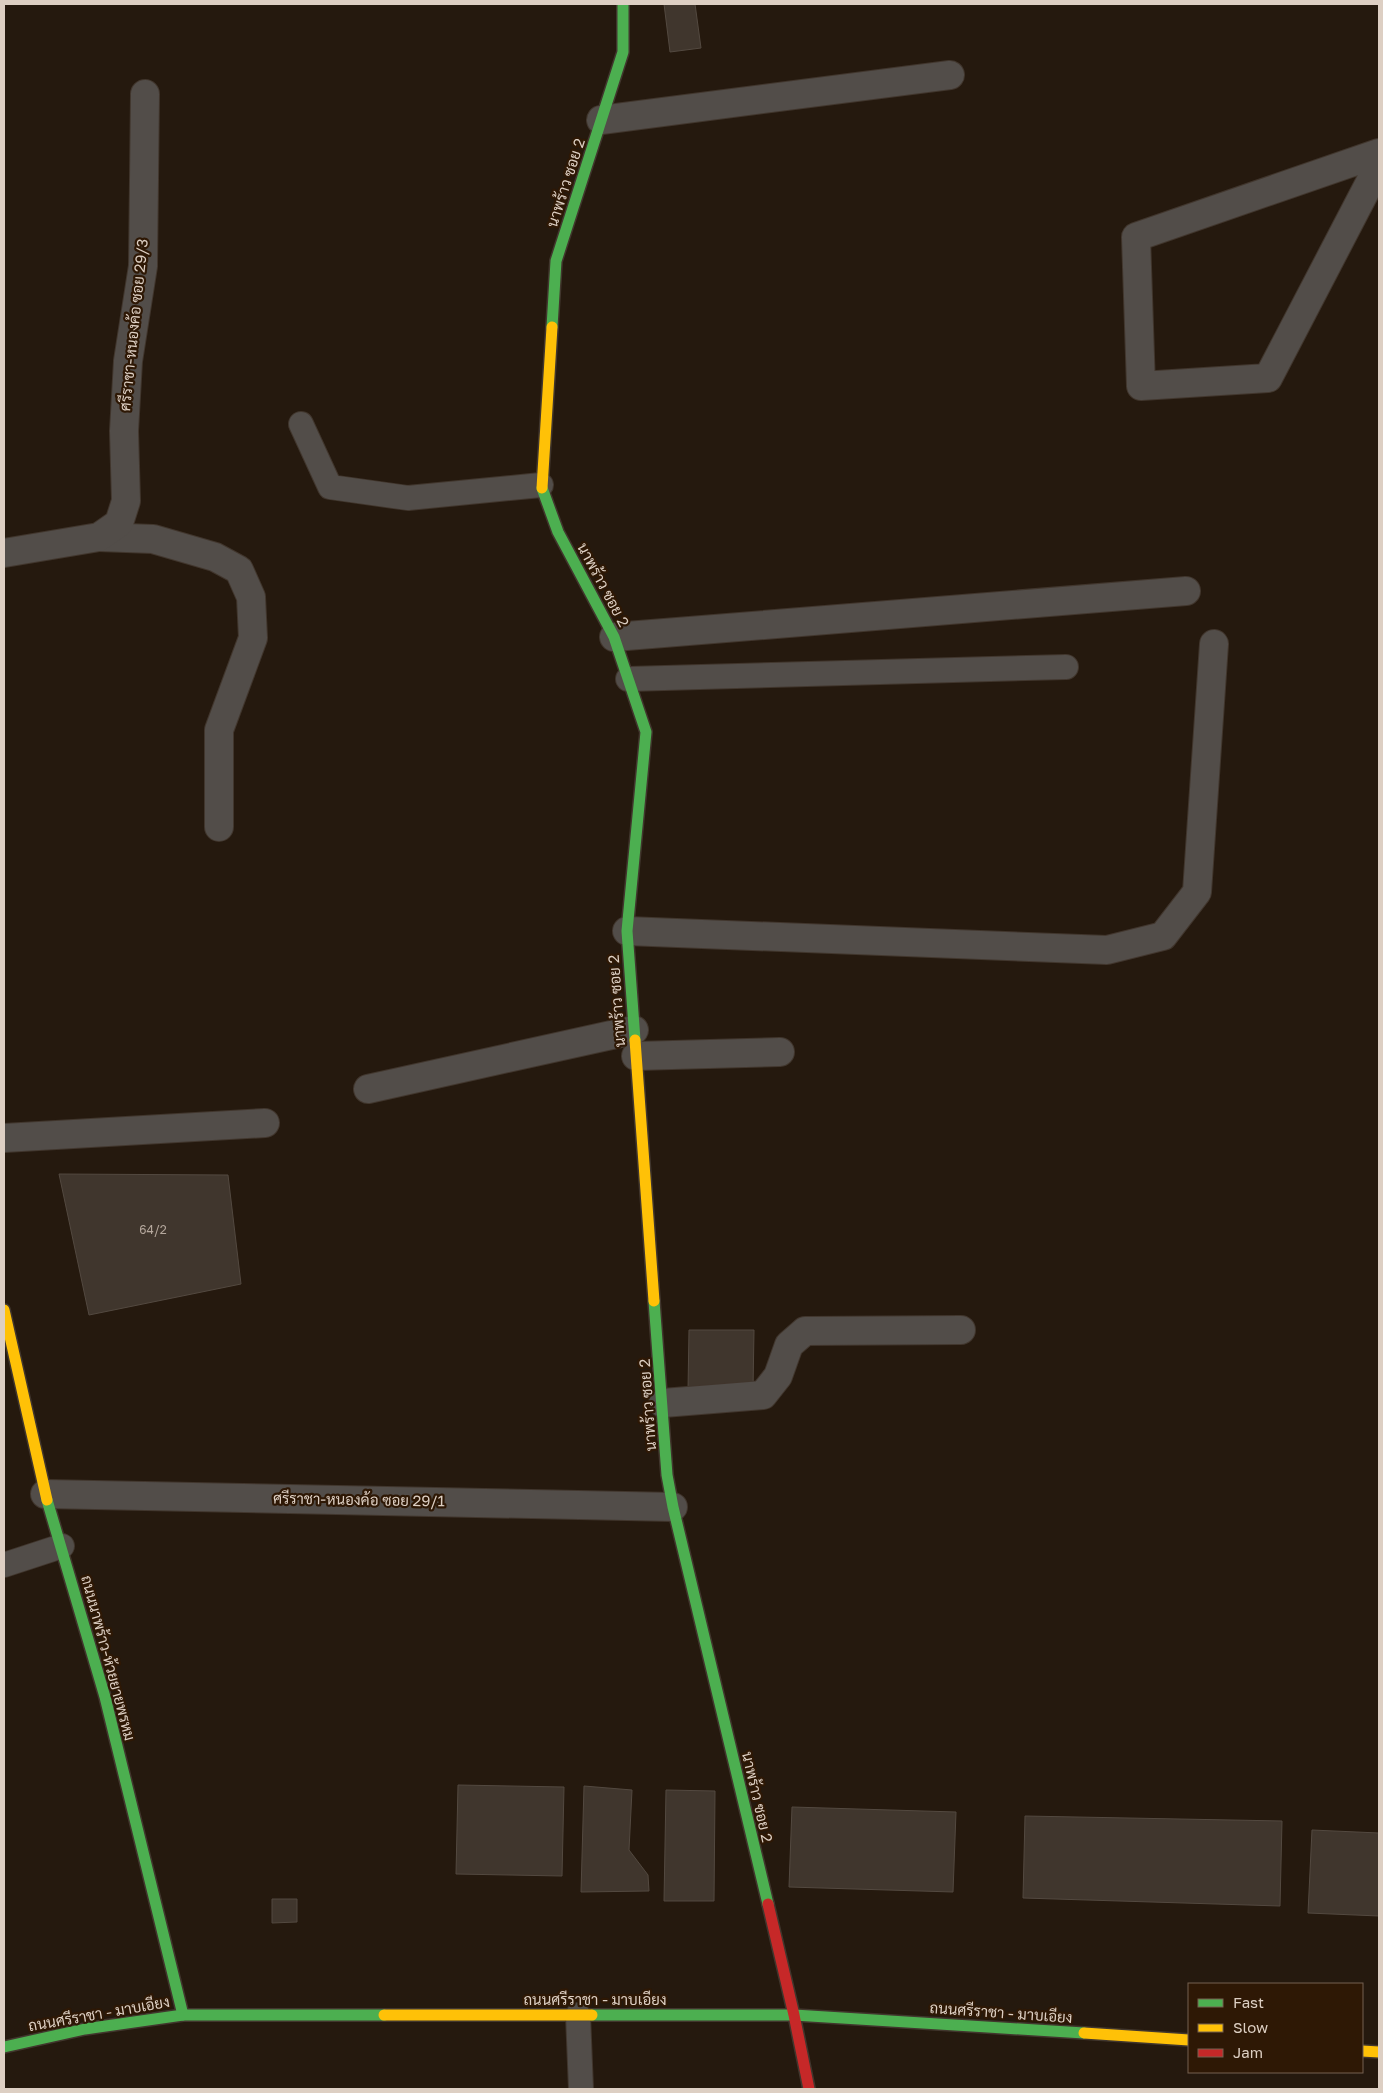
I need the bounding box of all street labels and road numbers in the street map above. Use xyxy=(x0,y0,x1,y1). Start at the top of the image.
street label: นาพร้าว ซอย 2 xyxy=(542,136,588,230)
street label: ศรีราชา-หนองค้อ ซอย 29/3 xyxy=(115,238,151,412)
street label: นาพร้าว ซอย 2 xyxy=(574,539,634,630)
street label: นาพร้าว ซอย 2 xyxy=(604,954,628,1048)
street label: นาพร้าว ซอย 2 xyxy=(635,1358,659,1452)
street label: ศรีราชา-หนองค้อ ซอย 29/1 xyxy=(273,1489,445,1509)
street label: ถนนนาพร้าว-ห้วยยายพรหม xyxy=(78,1573,140,1742)
street label: นาพร้าว ซอย 2 xyxy=(739,1750,777,1844)
street label: ถนนศรีราชา - มาบเอียง xyxy=(523,1990,667,2008)
street label: ถนนศรีราชา - มาบเอียง xyxy=(27,1992,171,2034)
street label: ถนนศรีราชา - มาบเอียง xyxy=(929,1998,1073,2026)

